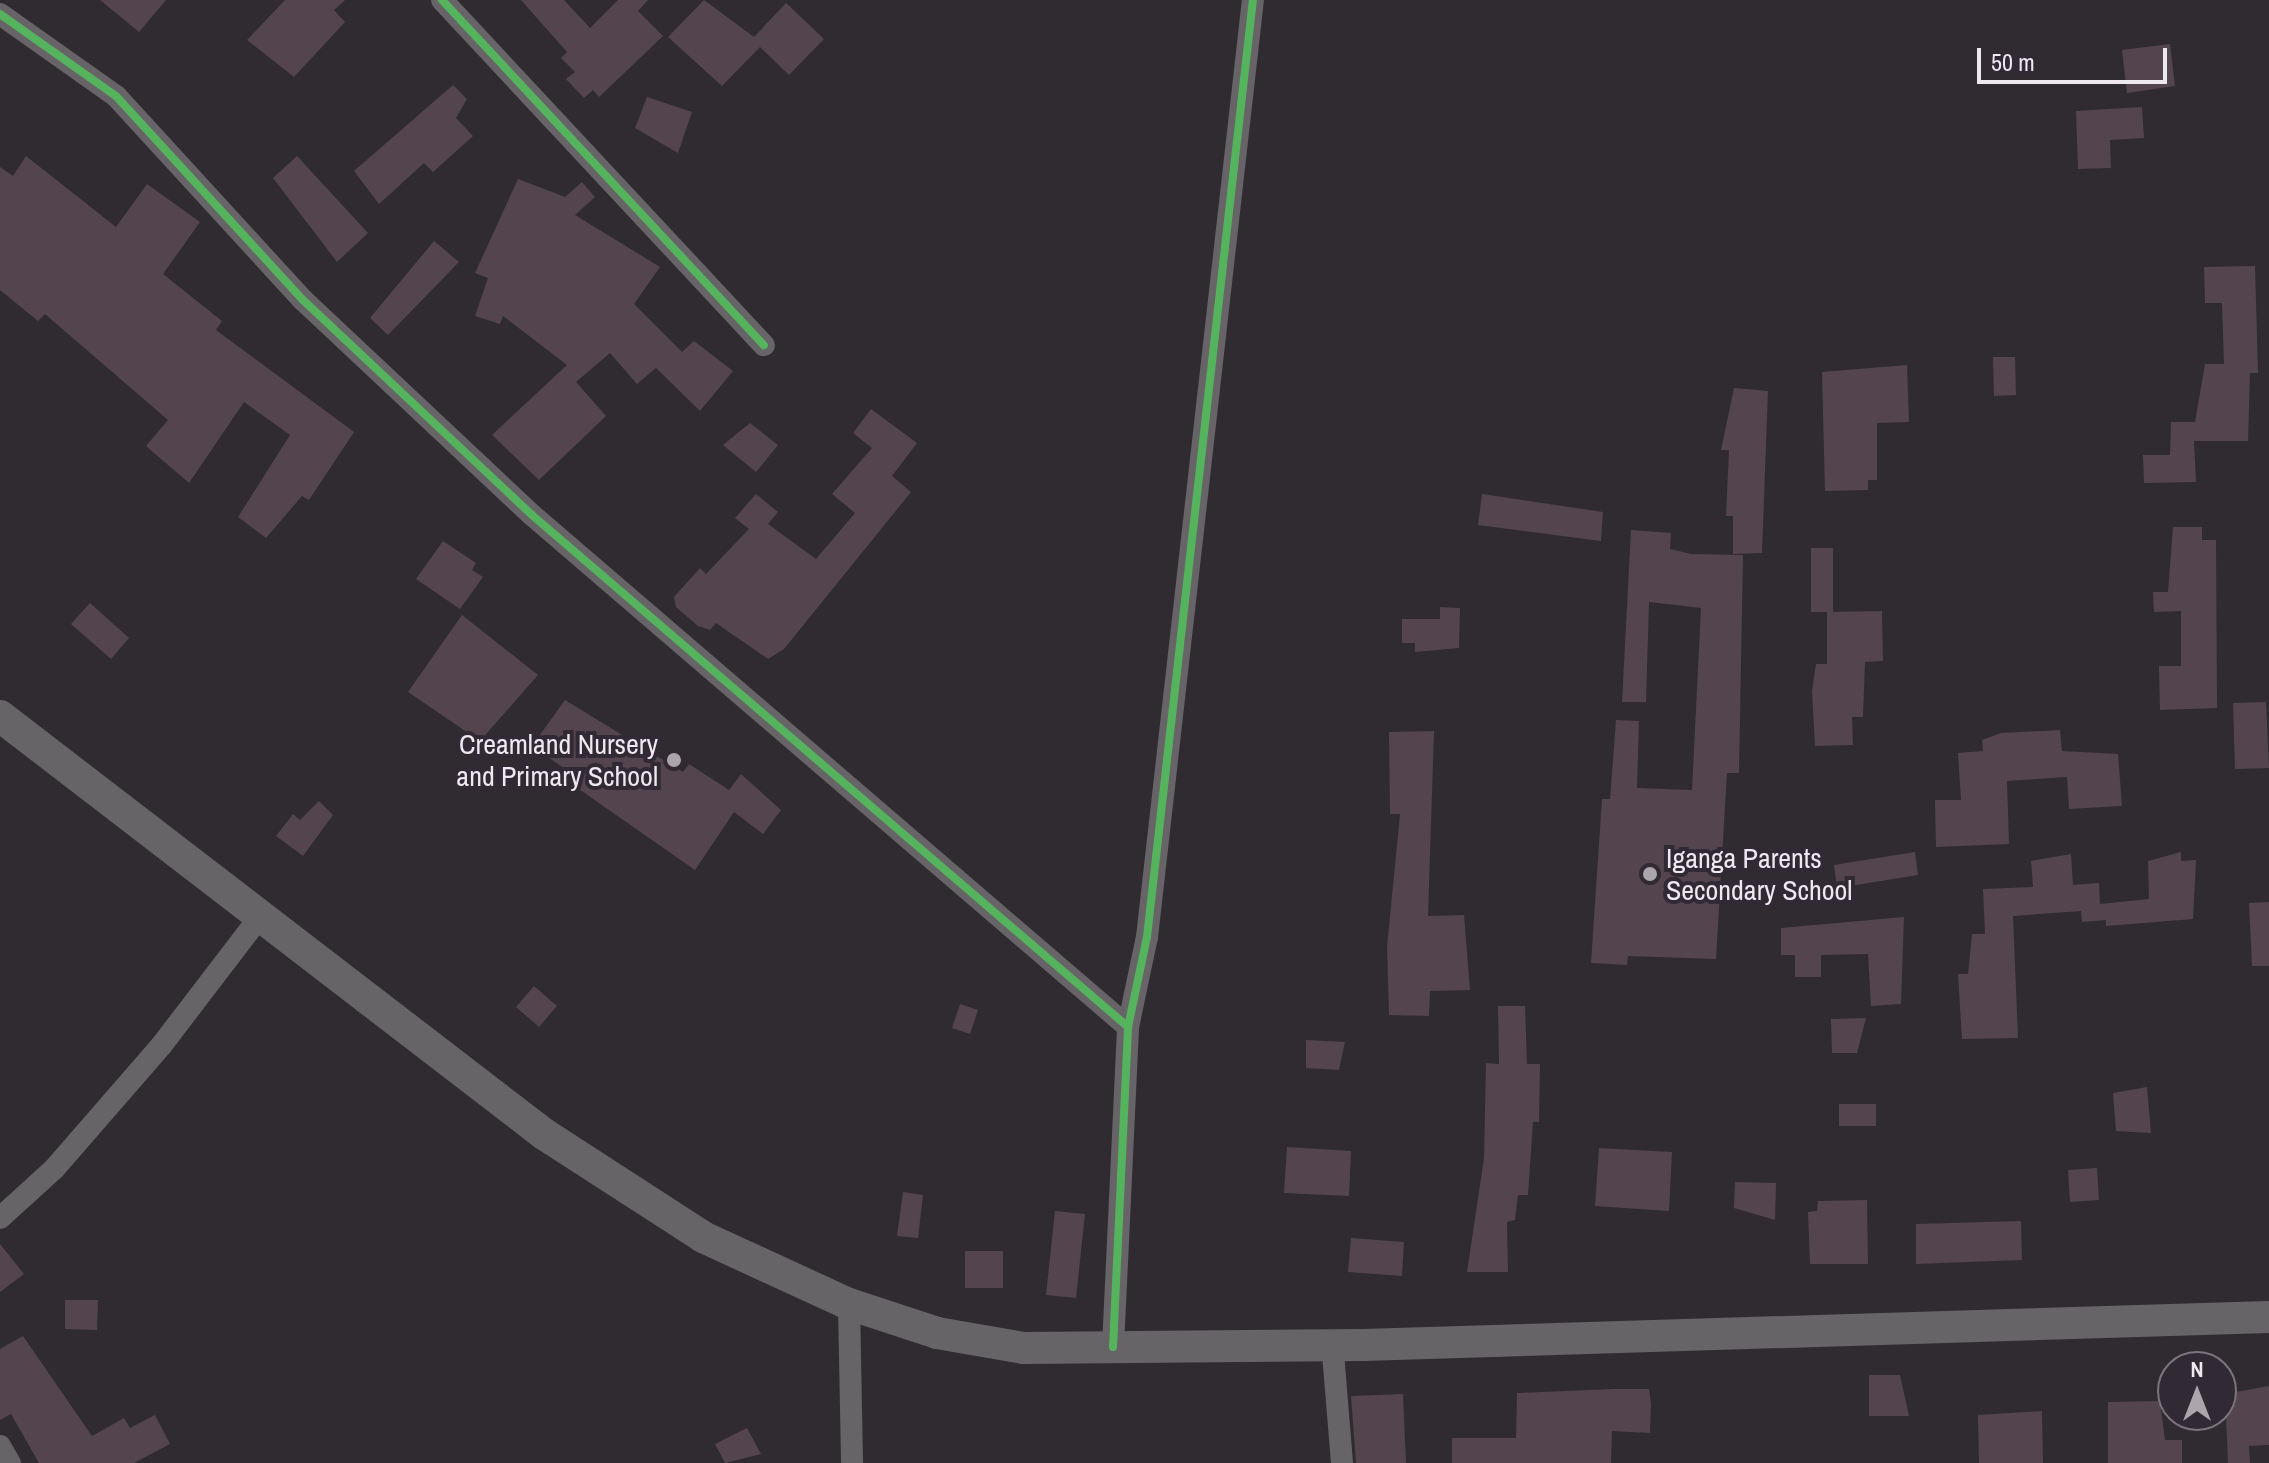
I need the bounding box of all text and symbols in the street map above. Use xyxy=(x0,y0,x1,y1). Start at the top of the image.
scale bar xyxy=(1981,32,2171,82)
text: 50 m xyxy=(1991,46,2035,78)
place label: Creamland Nursery and Primary School xyxy=(456,727,658,793)
marker: Creamland Nursery and Primary School xyxy=(665,751,683,769)
place label: Iganga Parents Secondary School xyxy=(1666,841,1852,907)
marker: Iganga Parents Secondary School xyxy=(1641,865,1659,883)
north arrow xyxy=(2157,1351,2237,1431)
text: N xyxy=(2190,1354,2204,1384)

